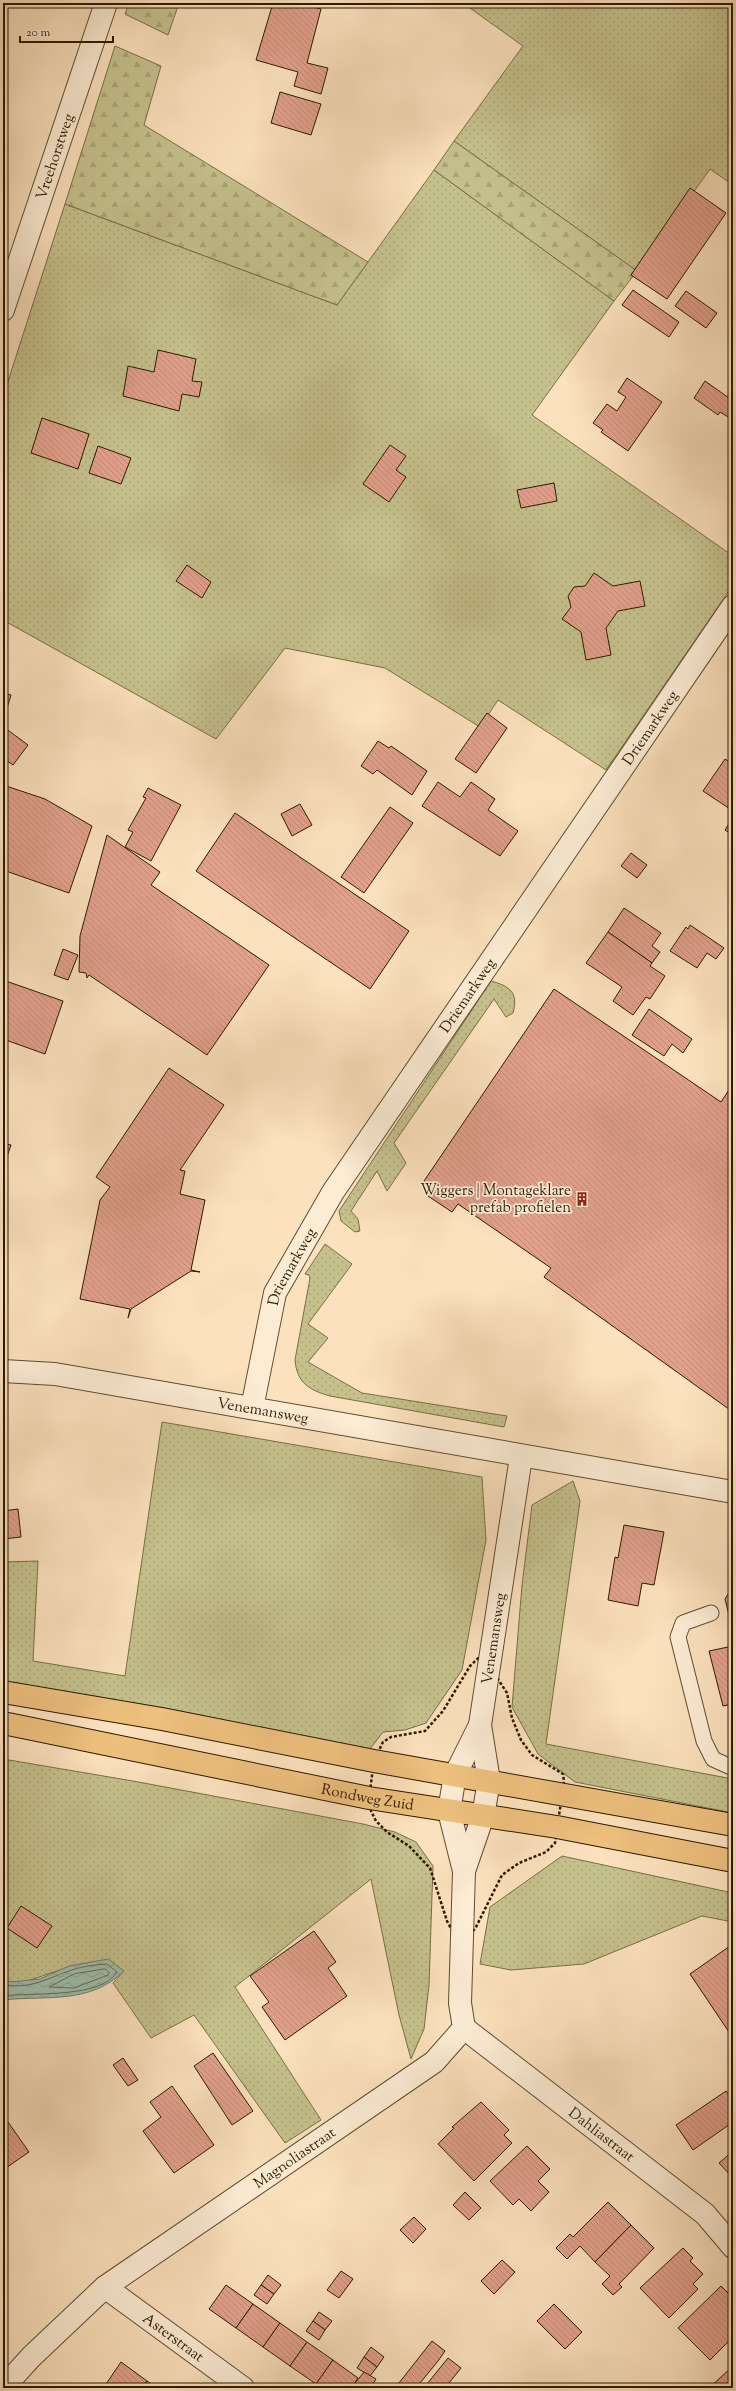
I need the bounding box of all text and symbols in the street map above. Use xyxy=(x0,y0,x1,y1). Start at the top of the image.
scale bar xyxy=(20,18,113,44)
text: 20 m xyxy=(26,24,51,42)
street label: Vreehorstweg xyxy=(32,111,80,203)
street label: Driemarkweg xyxy=(618,687,684,770)
street label: Driemarkweg xyxy=(436,954,502,1038)
place label: Wiggers | Montageklare prefab profielen xyxy=(420,1181,571,1219)
building icon: Wiggers | Montageklare prefab profielen xyxy=(574,1191,590,1207)
street label: Driemarkweg xyxy=(264,1224,322,1308)
street label: Venemansweg xyxy=(215,1393,310,1430)
street label: Venemansweg xyxy=(477,1591,512,1686)
street label: Rondweg Zuid xyxy=(319,1779,416,1817)
street label: Dahliastraat xyxy=(563,2103,638,2168)
street label: Magnoliastraat xyxy=(250,2123,341,2194)
street label: Asterstraat xyxy=(138,2309,208,2368)

